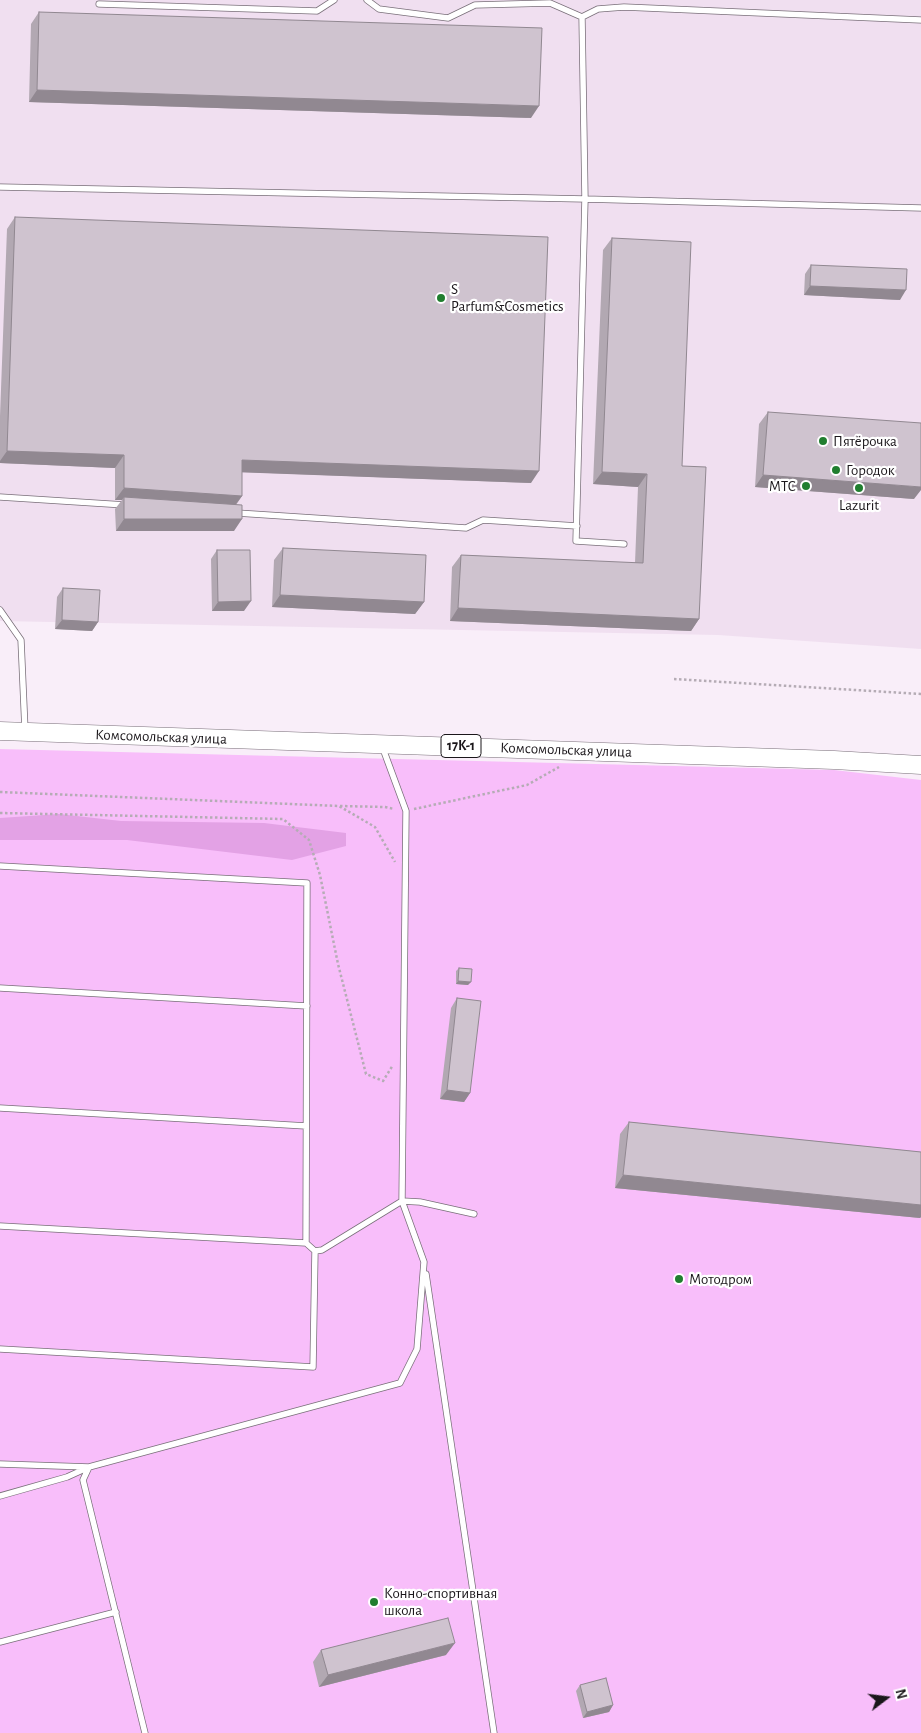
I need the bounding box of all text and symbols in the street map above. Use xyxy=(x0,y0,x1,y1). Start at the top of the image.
place label: S Parfum&Cosmetics xyxy=(451,280,564,315)
marker: S Parfum&Cosmetics xyxy=(435,292,447,304)
place label: Пятёрочка xyxy=(833,432,897,450)
marker: Пятёрочка xyxy=(817,435,829,447)
place label: Городок xyxy=(846,461,895,479)
marker: Городок xyxy=(830,464,842,476)
place label: МТС xyxy=(769,477,796,495)
marker: МТС xyxy=(800,480,812,492)
marker: Lazurit xyxy=(853,482,865,494)
place label: Lazurit xyxy=(839,496,879,514)
street label: Комсомольская улица xyxy=(95,726,227,748)
road number: 17К-1 xyxy=(441,734,481,758)
street label: Комсомольская улица xyxy=(500,739,632,761)
place label: Мотодром xyxy=(689,1270,752,1288)
marker: Мотодром xyxy=(673,1273,685,1285)
place label: Конно-спортивная школа xyxy=(384,1584,497,1619)
marker: Конно-спортивная школа xyxy=(368,1596,380,1608)
north arrow xyxy=(861,1673,911,1723)
text: N xyxy=(892,1688,909,1701)

